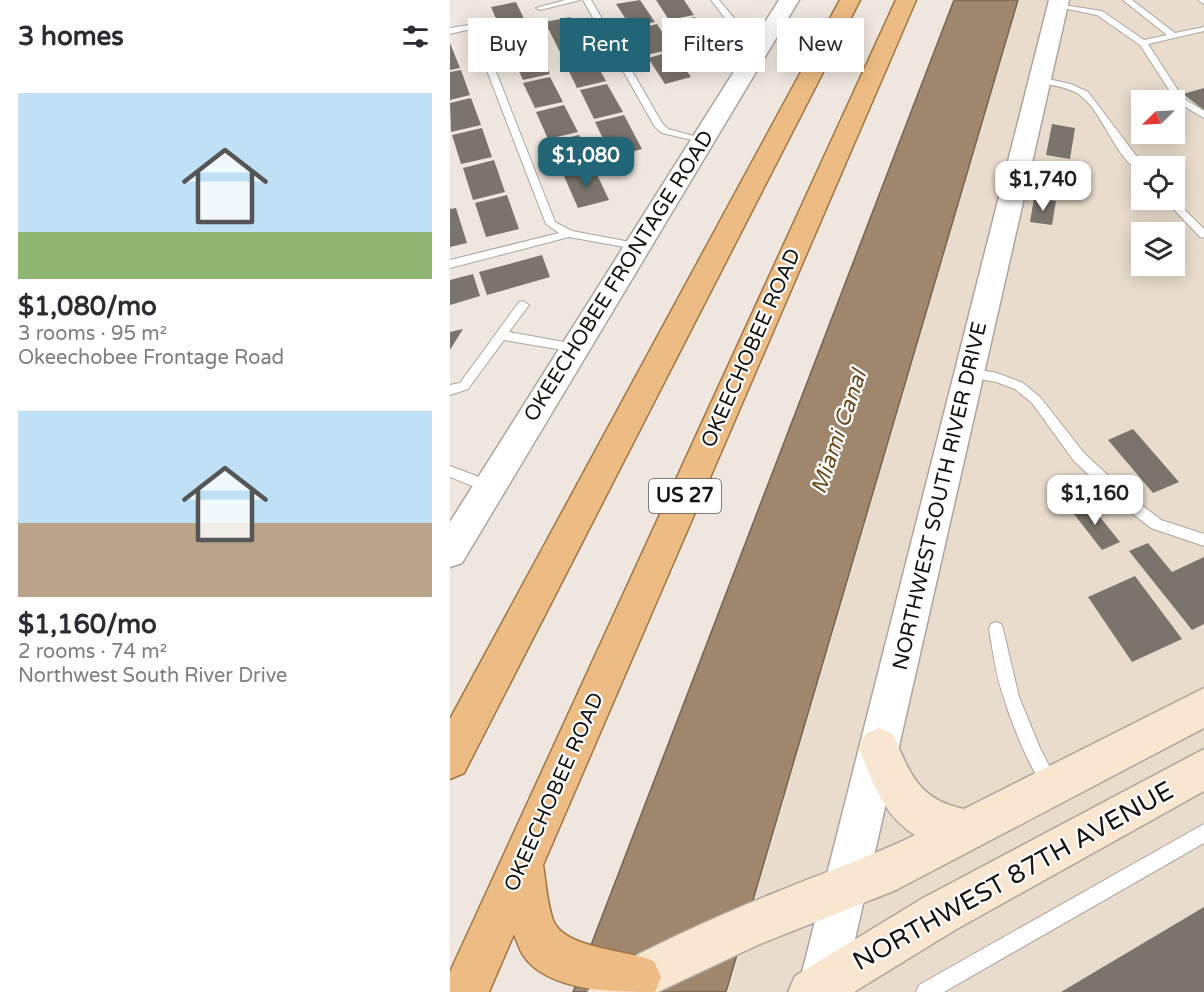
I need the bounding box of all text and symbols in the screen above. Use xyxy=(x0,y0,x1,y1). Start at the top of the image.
chip: Buy xyxy=(468,18,548,72)
chip: Rent xyxy=(560,18,650,72)
chip: Filters xyxy=(662,18,765,72)
chip: New xyxy=(777,18,864,72)
icon: filters xyxy=(399,20,432,53)
text: 3 homes xyxy=(18,21,124,52)
north arrow xyxy=(1131,90,1185,144)
map controls xyxy=(1131,90,1185,276)
street label: OKEECHOBEE FRONTAGE ROAD xyxy=(519,126,719,426)
icon: home xyxy=(171,132,279,240)
pin: $1,080 xyxy=(537,137,635,188)
text: $1,080 xyxy=(552,144,620,168)
button: locate xyxy=(1131,156,1185,210)
pin: $1,740 xyxy=(994,161,1092,212)
text: $1,740 xyxy=(1009,168,1077,192)
button: layers xyxy=(1131,222,1185,276)
street label: OKEECHOBEE ROAD xyxy=(696,245,806,451)
text: $1,080/mo xyxy=(18,291,157,322)
street label: NORTHWEST SOUTH RIVER DRIVE xyxy=(888,319,992,673)
text: 3 rooms · 95 m² xyxy=(18,322,167,346)
text: Okeechobee Frontage Road xyxy=(18,346,284,370)
water label: Miami Canal xyxy=(806,364,873,497)
icon: home xyxy=(171,450,279,558)
pin: $1,160 xyxy=(1046,475,1144,526)
road number: US 27 xyxy=(649,479,721,513)
text: $1,160 xyxy=(1061,482,1129,506)
text: $1,160/mo xyxy=(18,609,157,640)
text: 2 rooms · 74 m² xyxy=(18,640,167,664)
text: Northwest South River Drive xyxy=(18,664,287,688)
street label: OKEECHOBEE ROAD xyxy=(499,689,609,895)
street label: NORTHWEST 87TH AVENUE xyxy=(847,775,1179,977)

